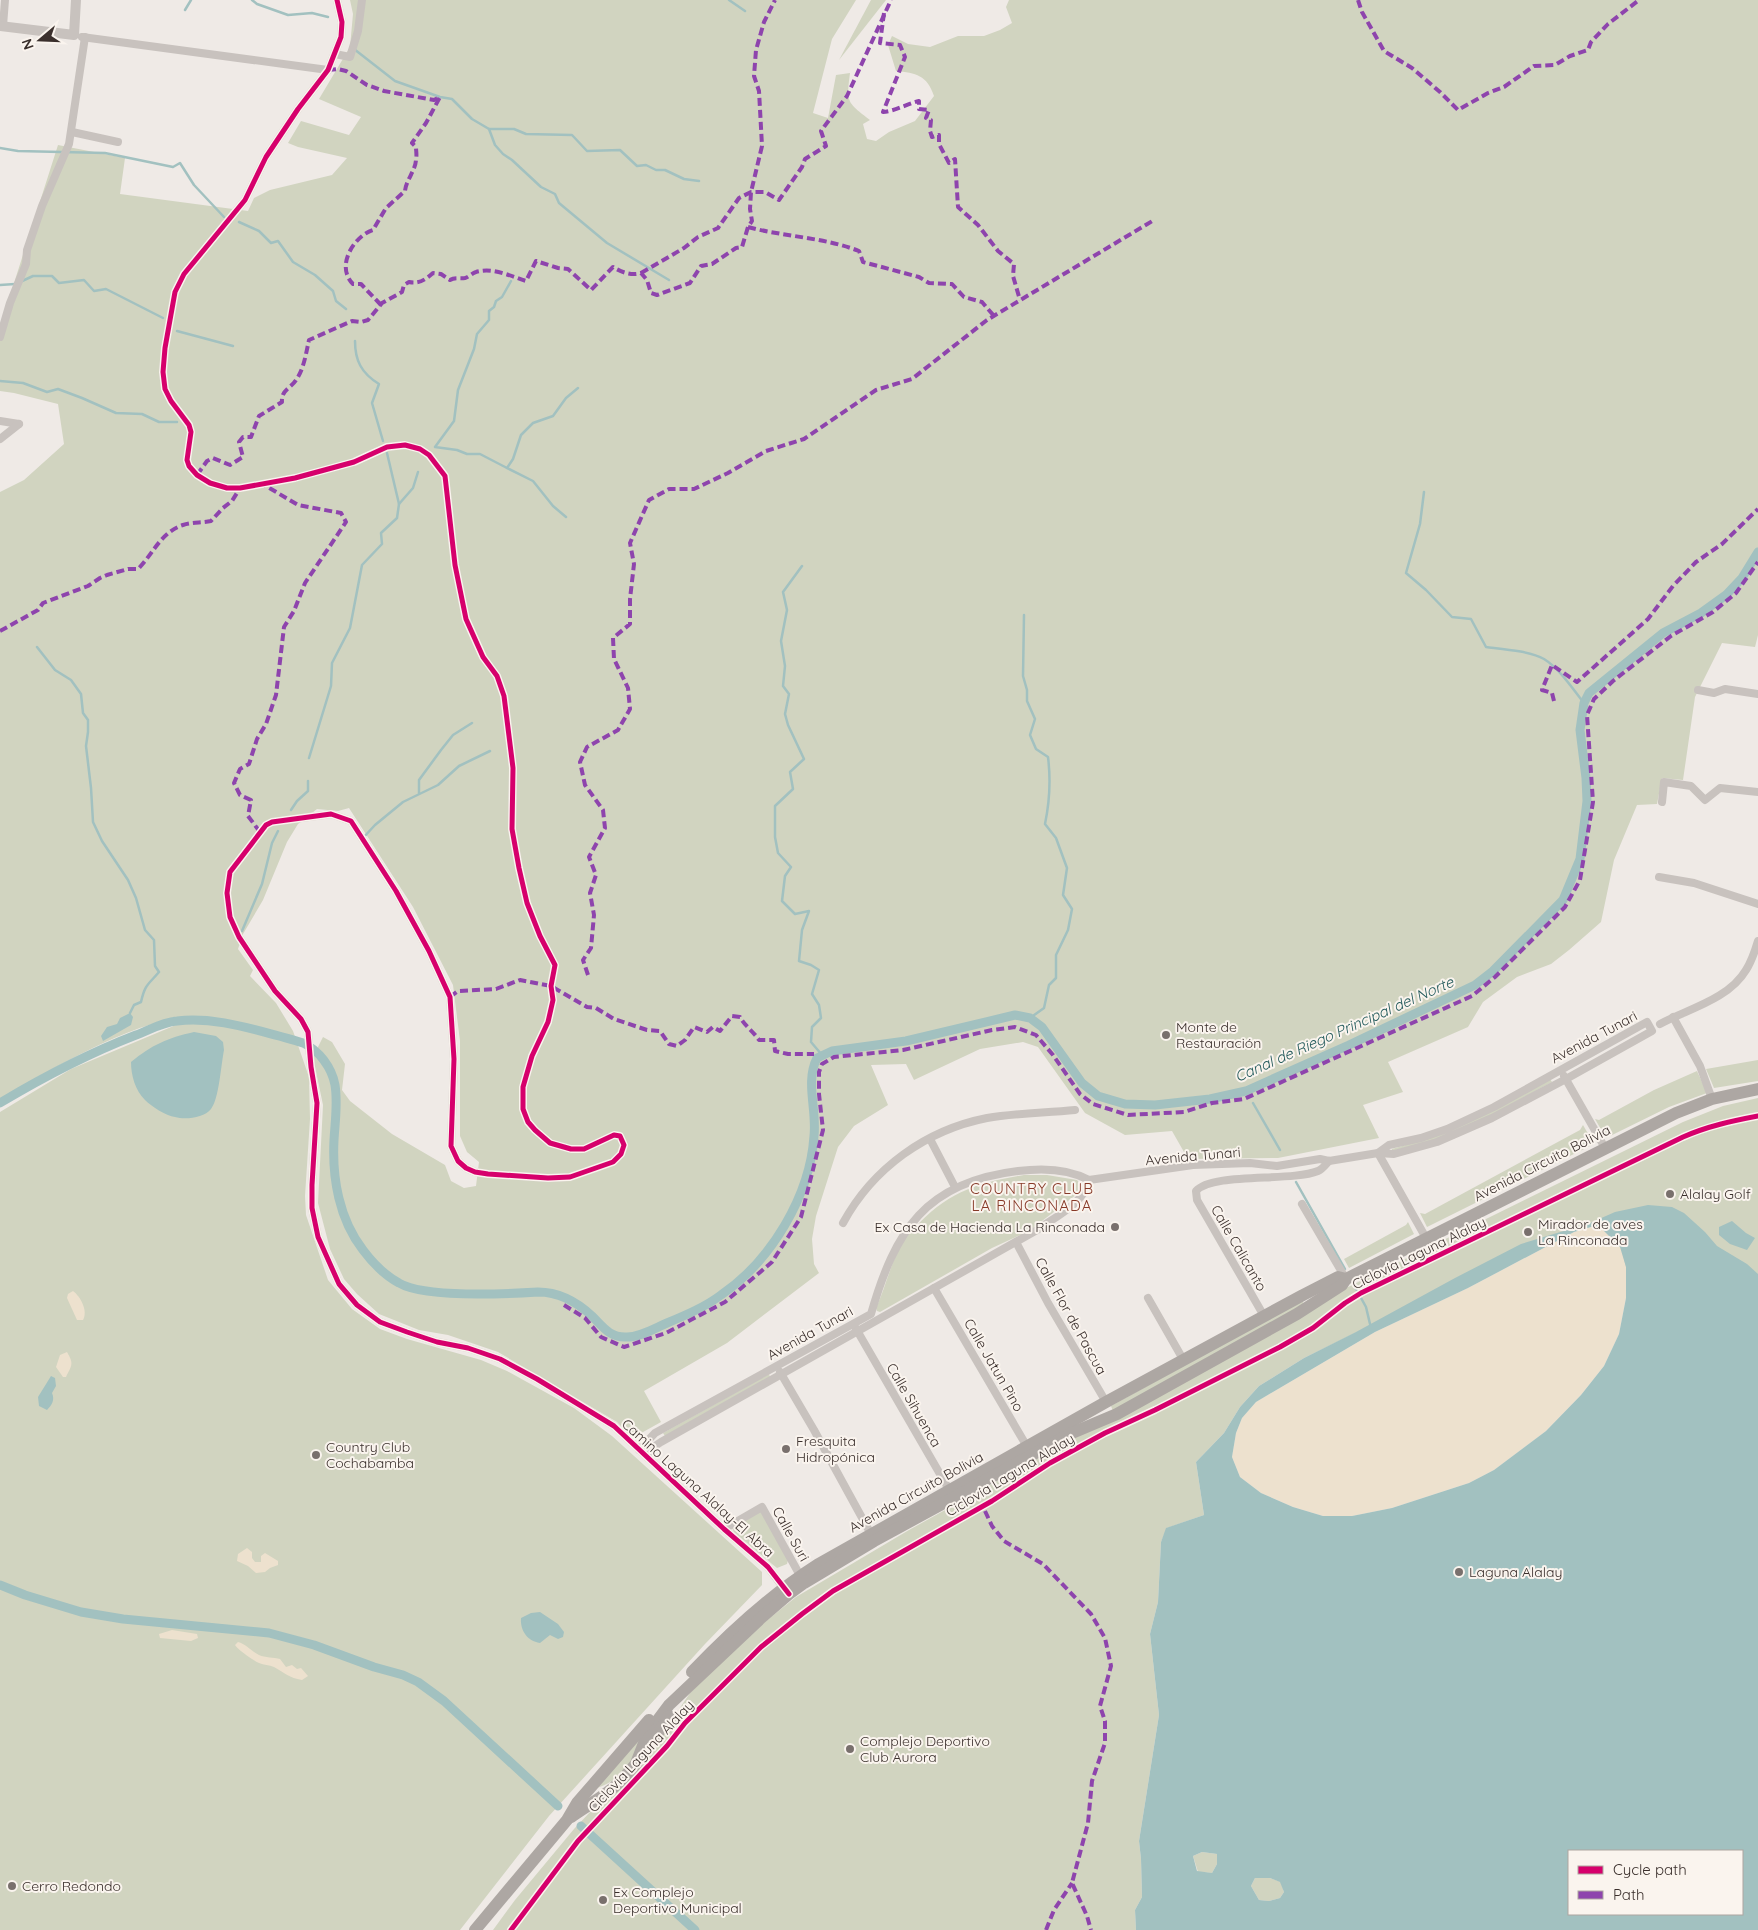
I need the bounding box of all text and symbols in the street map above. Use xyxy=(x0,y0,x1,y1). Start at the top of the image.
north arrow xyxy=(15,15,65,65)
text: N xyxy=(18,36,38,52)
water label: Canal de Riego Principal del Norte xyxy=(1232,972,1457,1086)
street label: Avenida Tunari xyxy=(1548,1007,1640,1067)
place label: Monte de Restauración xyxy=(1176,1018,1261,1052)
marker: Monte de Restauración xyxy=(1160,1029,1172,1041)
street label: Avenida Circuito Bolivia xyxy=(1471,1121,1613,1205)
street label: Avenida Tunari xyxy=(1145,1143,1241,1169)
district label: COUNTRY CLUB LA RINCONADA xyxy=(970,1179,1094,1215)
place label: Alalay Golf xyxy=(1680,1185,1751,1203)
marker: Alalay Golf xyxy=(1664,1188,1676,1200)
street label: Calle Calicanto xyxy=(1207,1202,1271,1294)
street label: Ciclovía Laguna Alalay xyxy=(1349,1213,1489,1293)
place label: Mirador de aves La Rinconada xyxy=(1538,1215,1643,1249)
place label: Ex Casa de Hacienda La Rinconada xyxy=(875,1218,1105,1236)
marker: Ex Casa de Hacienda La Rinconada xyxy=(1109,1221,1121,1233)
marker: Mirador de aves La Rinconada xyxy=(1522,1226,1534,1238)
street label: Calle Flor de Pascua xyxy=(1031,1254,1111,1378)
street label: Avenida Tunari xyxy=(764,1302,856,1364)
street label: Calle Jatun Pino xyxy=(960,1315,1028,1415)
street label: Calle Sihuenca xyxy=(883,1360,945,1450)
street label: Camino Laguna Alalay-El Abra xyxy=(618,1415,778,1561)
street label: Ciclovía Laguna Alalay xyxy=(942,1429,1078,1521)
place label: Fresquita Hidropónica xyxy=(796,1432,875,1466)
place label: Country Club Cochabamba xyxy=(326,1438,414,1472)
marker: Fresquita Hidropónica xyxy=(780,1443,792,1455)
street label: Avenida Circuito Bolivia xyxy=(846,1448,986,1536)
marker: Country Club Cochabamba xyxy=(310,1449,322,1461)
street label: Calle Suri xyxy=(769,1503,813,1565)
place label: Laguna Alalay xyxy=(1469,1563,1562,1581)
marker: Laguna Alalay xyxy=(1453,1566,1465,1578)
street label: Ciclovía Laguna Alalay xyxy=(584,1696,698,1816)
place label: Complejo Deportivo Club Aurora xyxy=(860,1732,990,1766)
marker: Complejo Deportivo Club Aurora xyxy=(844,1743,856,1755)
legend xyxy=(1568,1850,1743,1915)
text: Cycle path xyxy=(1613,1860,1687,1879)
place label: Cerro Redondo xyxy=(22,1877,121,1895)
marker: Cerro Redondo xyxy=(6,1880,18,1892)
place label: Ex Complejo Deportivo Municipal xyxy=(613,1883,742,1917)
text: Path xyxy=(1613,1885,1645,1904)
marker: Ex Complejo Deportivo Municipal xyxy=(597,1894,609,1906)

